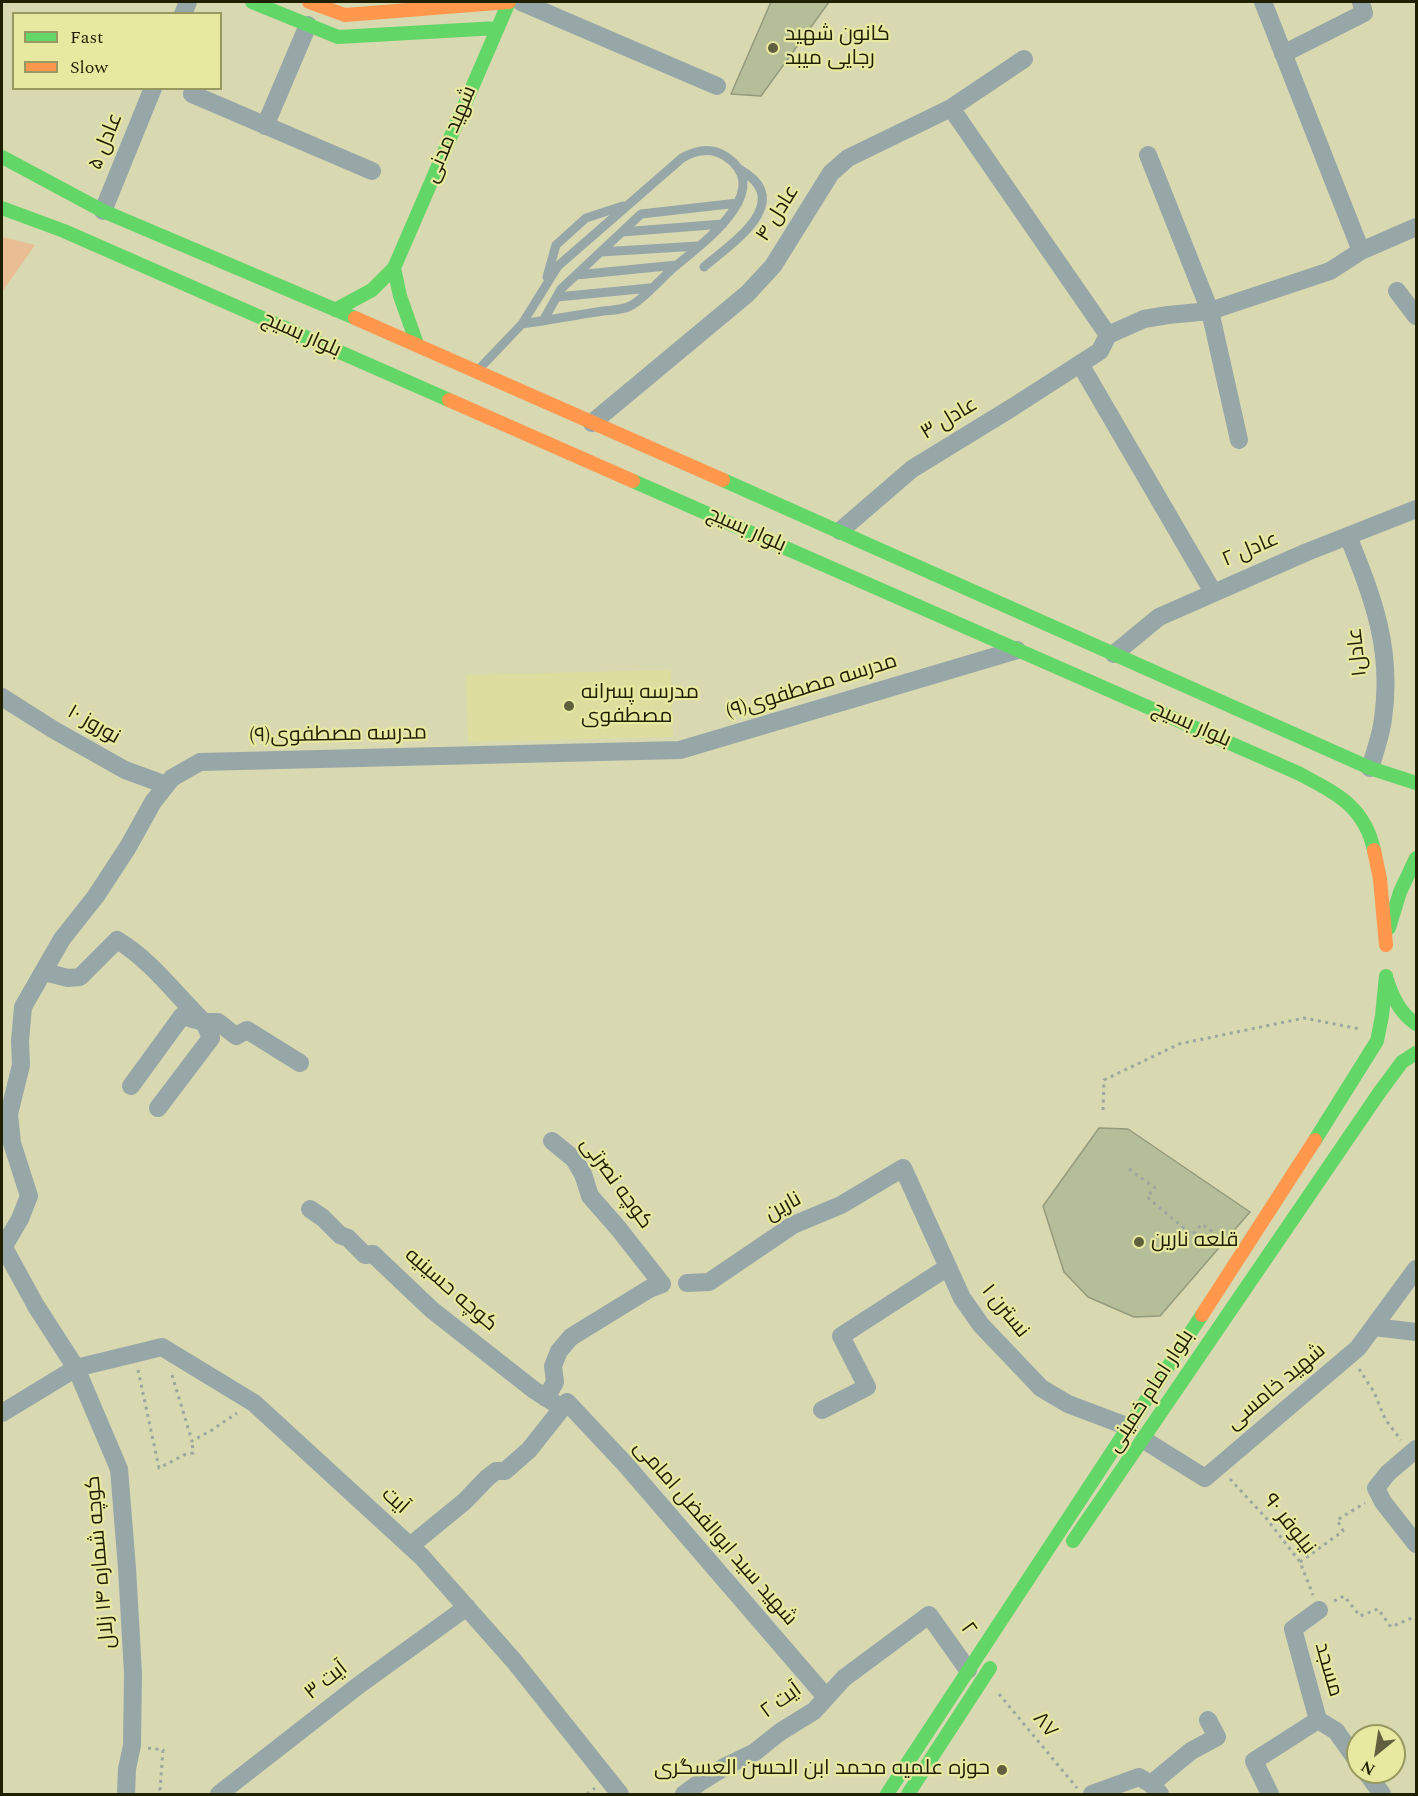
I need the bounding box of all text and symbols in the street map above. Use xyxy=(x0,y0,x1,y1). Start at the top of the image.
legend xyxy=(12,12,222,90)
place label: کانون شهید رجایی میبد xyxy=(785,23,890,73)
text: Fast xyxy=(70,24,103,51)
marker: کانون شهید رجایی میبد xyxy=(766,41,780,55)
text: Slow xyxy=(70,54,108,81)
street label: شهید مدنی xyxy=(420,83,484,187)
street label: عادل ۵ xyxy=(84,110,130,174)
street label: عادل ۴ xyxy=(752,181,806,247)
street label: بلوار بسیج xyxy=(258,307,344,365)
street label: عادل ۳ xyxy=(917,393,983,447)
street label: بلوار بسیج xyxy=(703,502,789,560)
street label: عادل ۲ xyxy=(1219,528,1283,574)
street label: عادل۱ xyxy=(1344,626,1374,678)
street label: مدرسه مصطفوی(۹) xyxy=(723,650,901,726)
place label: مدرسه پسرانه مصطفوی xyxy=(581,681,699,731)
street label: بلوار بسیج xyxy=(1148,697,1234,755)
marker: مدرسه پسرانه مصطفوی xyxy=(562,699,576,713)
street label: نوروز ۱۰ xyxy=(62,701,124,751)
street label: مدرسه مصطفوی(۹) xyxy=(249,722,427,750)
street label: کوچه نصرتی xyxy=(573,1133,657,1235)
street label: نارین xyxy=(761,1188,807,1228)
place label: قلعه نارین xyxy=(1151,1229,1239,1255)
marker: قلعه نارین xyxy=(1132,1235,1146,1249)
street label: کوچه حسینیه xyxy=(398,1244,502,1338)
street label: نسترن ۱ xyxy=(975,1280,1033,1344)
street label: بلوار امام خمینی xyxy=(1103,1326,1201,1458)
street label: شهید خامسی xyxy=(1222,1339,1332,1437)
street label: شهید سید ابوالفضل امامی xyxy=(627,1436,801,1632)
street label: کوچه شماره ۱۴ زلال xyxy=(82,1474,122,1650)
street label: آیت xyxy=(375,1483,413,1521)
street label: نیلوفر ۹۰ xyxy=(1256,1489,1320,1561)
street label: ۲ xyxy=(954,1618,980,1642)
street label: مسجد xyxy=(1307,1640,1347,1700)
street label: آیت ۳ xyxy=(300,1657,354,1707)
street label: آیت ۲ xyxy=(757,1679,807,1725)
street label: ۸۷ xyxy=(1026,1708,1062,1744)
north arrow xyxy=(1346,1724,1406,1784)
text: N xyxy=(1356,1754,1380,1782)
place label: حوزه علمیه محمد ابن الحسن العسگری xyxy=(654,1757,990,1783)
marker: حوزه علمیه محمد ابن الحسن العسگری xyxy=(995,1763,1009,1777)

